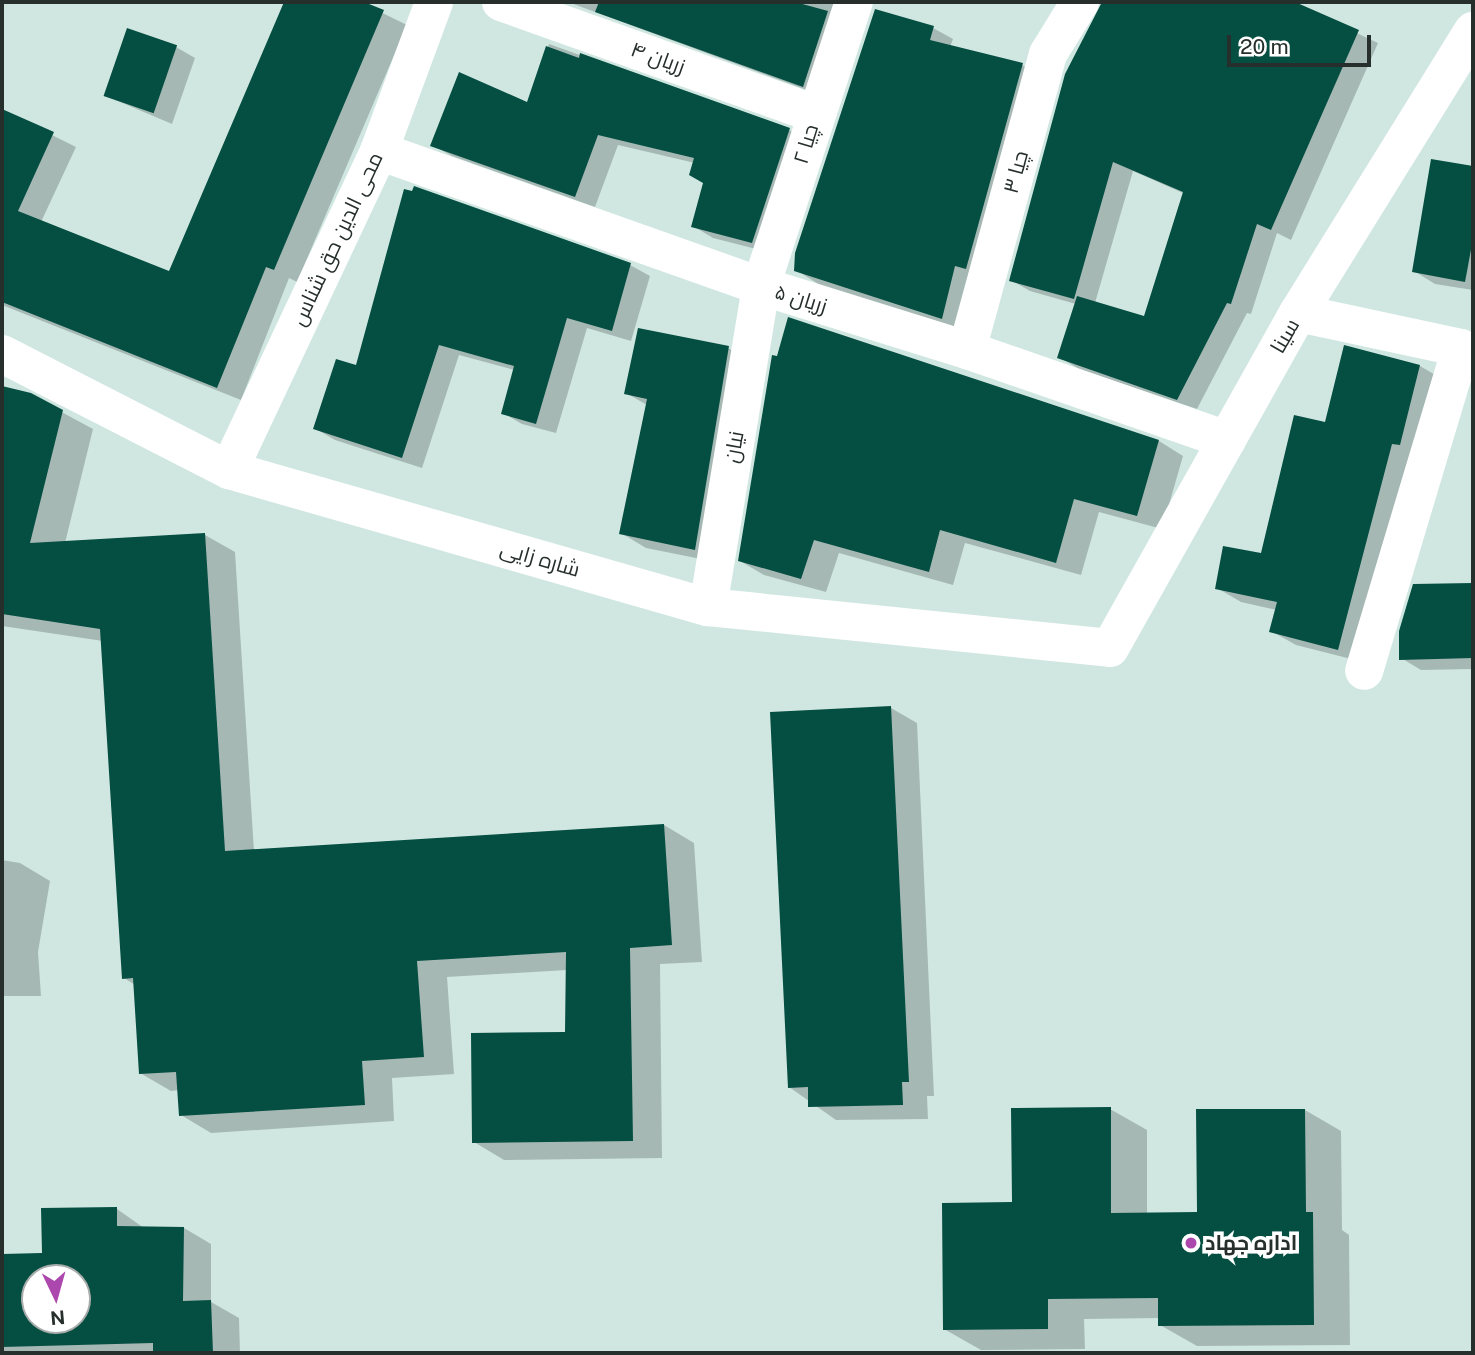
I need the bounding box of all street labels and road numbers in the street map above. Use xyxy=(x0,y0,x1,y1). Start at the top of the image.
street label: زریان ۴ xyxy=(627,37,689,79)
street label: چیا ۲ xyxy=(788,121,824,167)
street label: محی الدین حق شناس xyxy=(286,148,388,330)
street label: چیا ۳ xyxy=(998,148,1034,196)
street label: زریان ۵ xyxy=(772,279,830,319)
street label: سینا xyxy=(1265,314,1305,358)
street label: نیان xyxy=(719,429,749,465)
street label: شاره زایی xyxy=(497,536,583,582)

